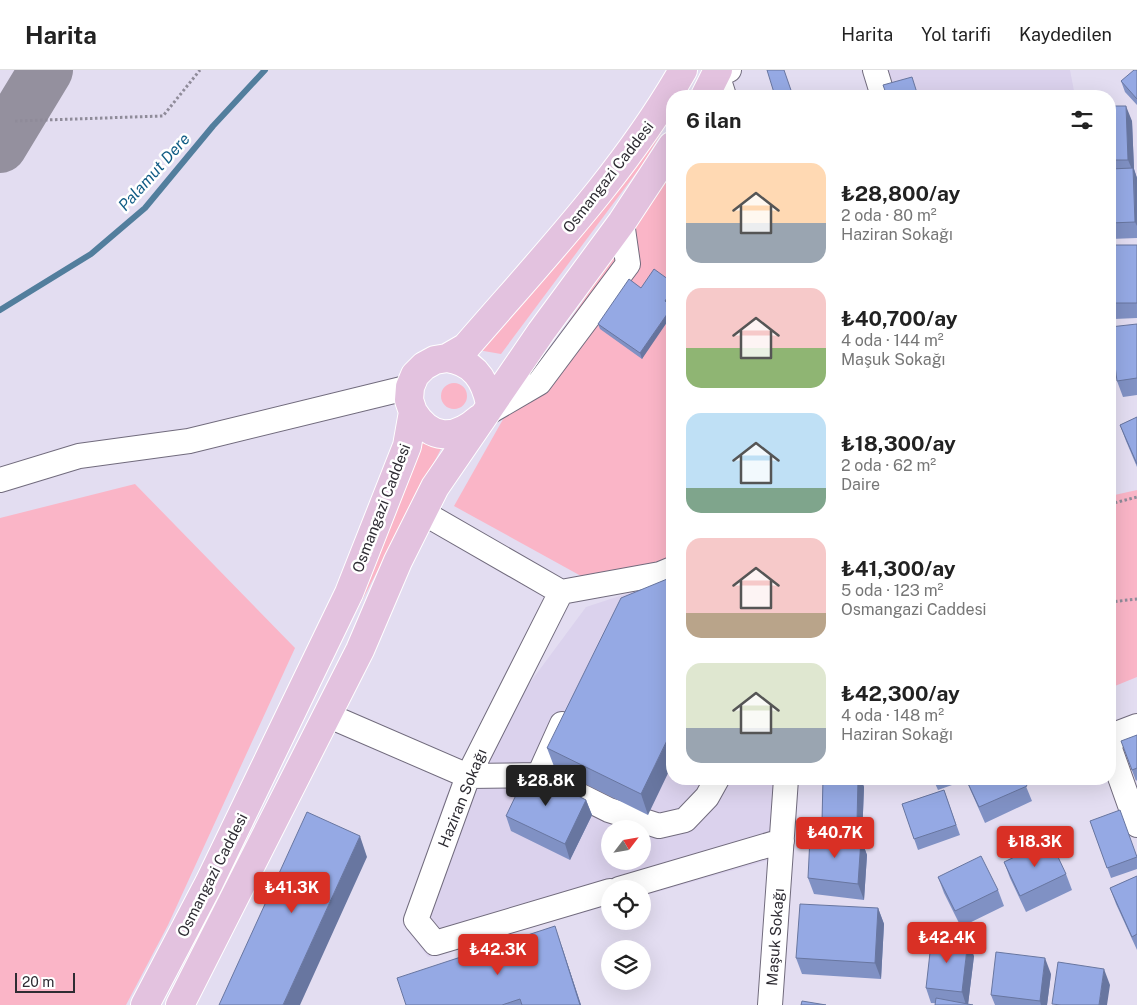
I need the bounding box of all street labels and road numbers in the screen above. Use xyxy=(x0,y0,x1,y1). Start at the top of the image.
street label: Osmangazi Caddesi xyxy=(559,118,657,236)
street label: Osmangazi Caddesi xyxy=(349,441,413,575)
street label: Haziran Sokağı xyxy=(434,746,490,850)
street label: Osmangazi Caddesi xyxy=(173,810,251,940)
street label: Maşuk Sokağı xyxy=(763,888,787,986)

